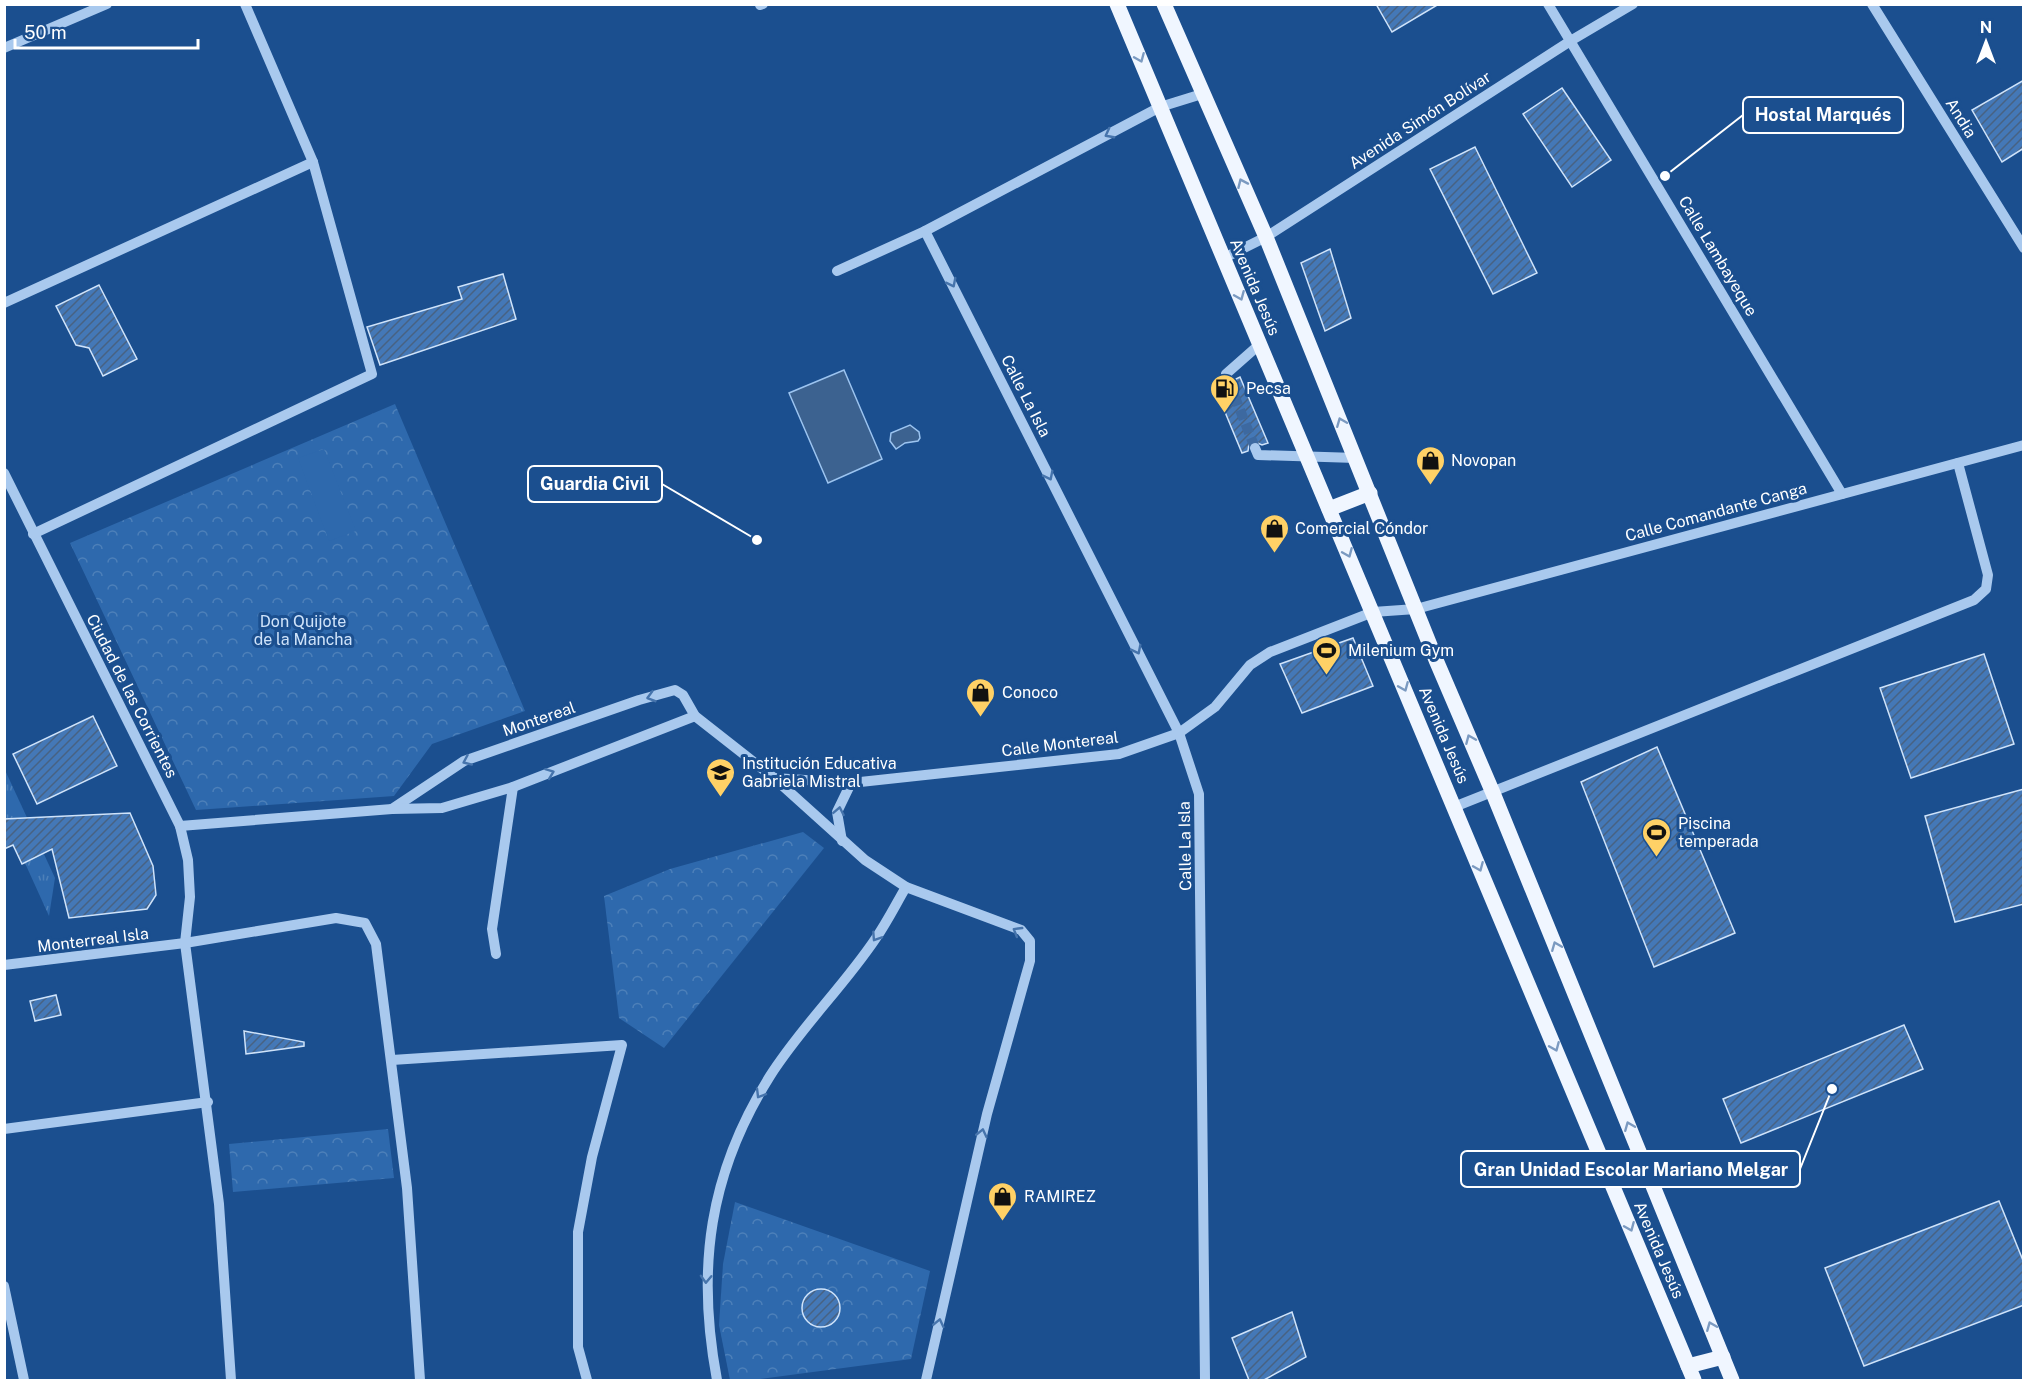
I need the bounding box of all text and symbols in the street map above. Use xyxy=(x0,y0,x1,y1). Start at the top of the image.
scale bar xyxy=(15,12,198,50)
north arrow xyxy=(1956,12,2016,72)
text: N xyxy=(1980,18,1992,37)
text: 50 m xyxy=(24,22,67,43)
one-way arrow xyxy=(1133,52,1145,63)
street label: Avenida Simón Bolívar xyxy=(1346,67,1494,173)
street label: Andia xyxy=(1942,95,1980,141)
callout: Hostal Marqués xyxy=(1743,97,1903,133)
text: Hostal Marqués xyxy=(1755,104,1891,125)
one-way arrow xyxy=(1104,127,1115,138)
one-way arrow xyxy=(1237,179,1249,190)
street label: Calle Lambayeque xyxy=(1675,193,1761,319)
street label: Avenida Jesús xyxy=(1226,236,1284,338)
one-way arrow xyxy=(944,277,956,288)
one-way arrow xyxy=(1233,290,1245,301)
street label: Calle La Isla xyxy=(997,352,1055,440)
fuel station icon: Pecsa xyxy=(1209,372,1241,414)
place label: Pecsa xyxy=(1246,379,1291,398)
one-way arrow xyxy=(1336,418,1348,429)
shop icon: Novopan xyxy=(1414,444,1446,486)
place label: Novopan xyxy=(1451,451,1516,470)
callout: Guardia Civil xyxy=(528,466,662,502)
one-way arrow xyxy=(1042,470,1054,481)
text: Guardia Civil xyxy=(540,473,650,494)
street label: Calle Comandante Canga xyxy=(1623,479,1809,545)
shop icon: Comercial Cóndor xyxy=(1258,512,1290,554)
place label: Comercial Cóndor xyxy=(1295,519,1428,538)
one-way arrow xyxy=(1341,547,1353,558)
street label: Ciudad de las Corrientes xyxy=(82,611,182,781)
park label: Don Quijote de la Mancha xyxy=(254,612,352,649)
sports icon: Milenium Gym xyxy=(1311,634,1343,676)
place label: Milenium Gym xyxy=(1348,641,1454,660)
one-way arrow xyxy=(1130,644,1142,655)
shop icon: Conoco xyxy=(965,676,997,718)
one-way arrow xyxy=(1397,681,1409,692)
place label: Conoco xyxy=(1002,683,1058,702)
street label: Avenida Jesús xyxy=(1415,684,1473,786)
one-way arrow xyxy=(646,690,657,702)
street label: Montereal xyxy=(500,698,578,740)
street label: Calle Montereal xyxy=(1001,727,1120,761)
one-way arrow xyxy=(1465,734,1477,745)
one-way arrow xyxy=(462,754,473,766)
place label: Institución Educativa Gabriela Mistral xyxy=(742,754,897,791)
school or university icon: Institución Educativa Gabriela Mistral xyxy=(705,756,737,798)
one-way arrow xyxy=(544,768,555,780)
street label: Calle La Isla xyxy=(1175,801,1195,891)
one-way arrow xyxy=(832,806,845,816)
place label: Piscina temperada xyxy=(1678,814,1759,851)
sports icon: Piscina temperada xyxy=(1641,816,1673,858)
one-way arrow xyxy=(1472,861,1484,872)
street label: Monterreal Isla xyxy=(36,924,150,956)
one-way arrow xyxy=(1013,927,1024,938)
one-way arrow xyxy=(872,931,883,942)
one-way arrow xyxy=(1551,941,1563,952)
one-way arrow xyxy=(1547,1040,1559,1051)
one-way arrow xyxy=(755,1088,767,1098)
one-way arrow xyxy=(1624,1121,1636,1132)
one-way arrow xyxy=(975,1129,988,1139)
callout: Gran Unidad Escolar Mariano Melgar xyxy=(1461,1151,1800,1187)
text: Gran Unidad Escolar Mariano Melgar xyxy=(1474,1159,1789,1180)
shop icon: RAMIREZ xyxy=(987,1180,1019,1222)
place label: RAMIREZ xyxy=(1024,1187,1096,1206)
street label: Avenida Jesús xyxy=(1630,1199,1688,1301)
one-way arrow xyxy=(1623,1220,1635,1231)
one-way arrow xyxy=(700,1274,713,1283)
one-way arrow xyxy=(931,1319,944,1329)
one-way arrow xyxy=(1706,1321,1718,1332)

